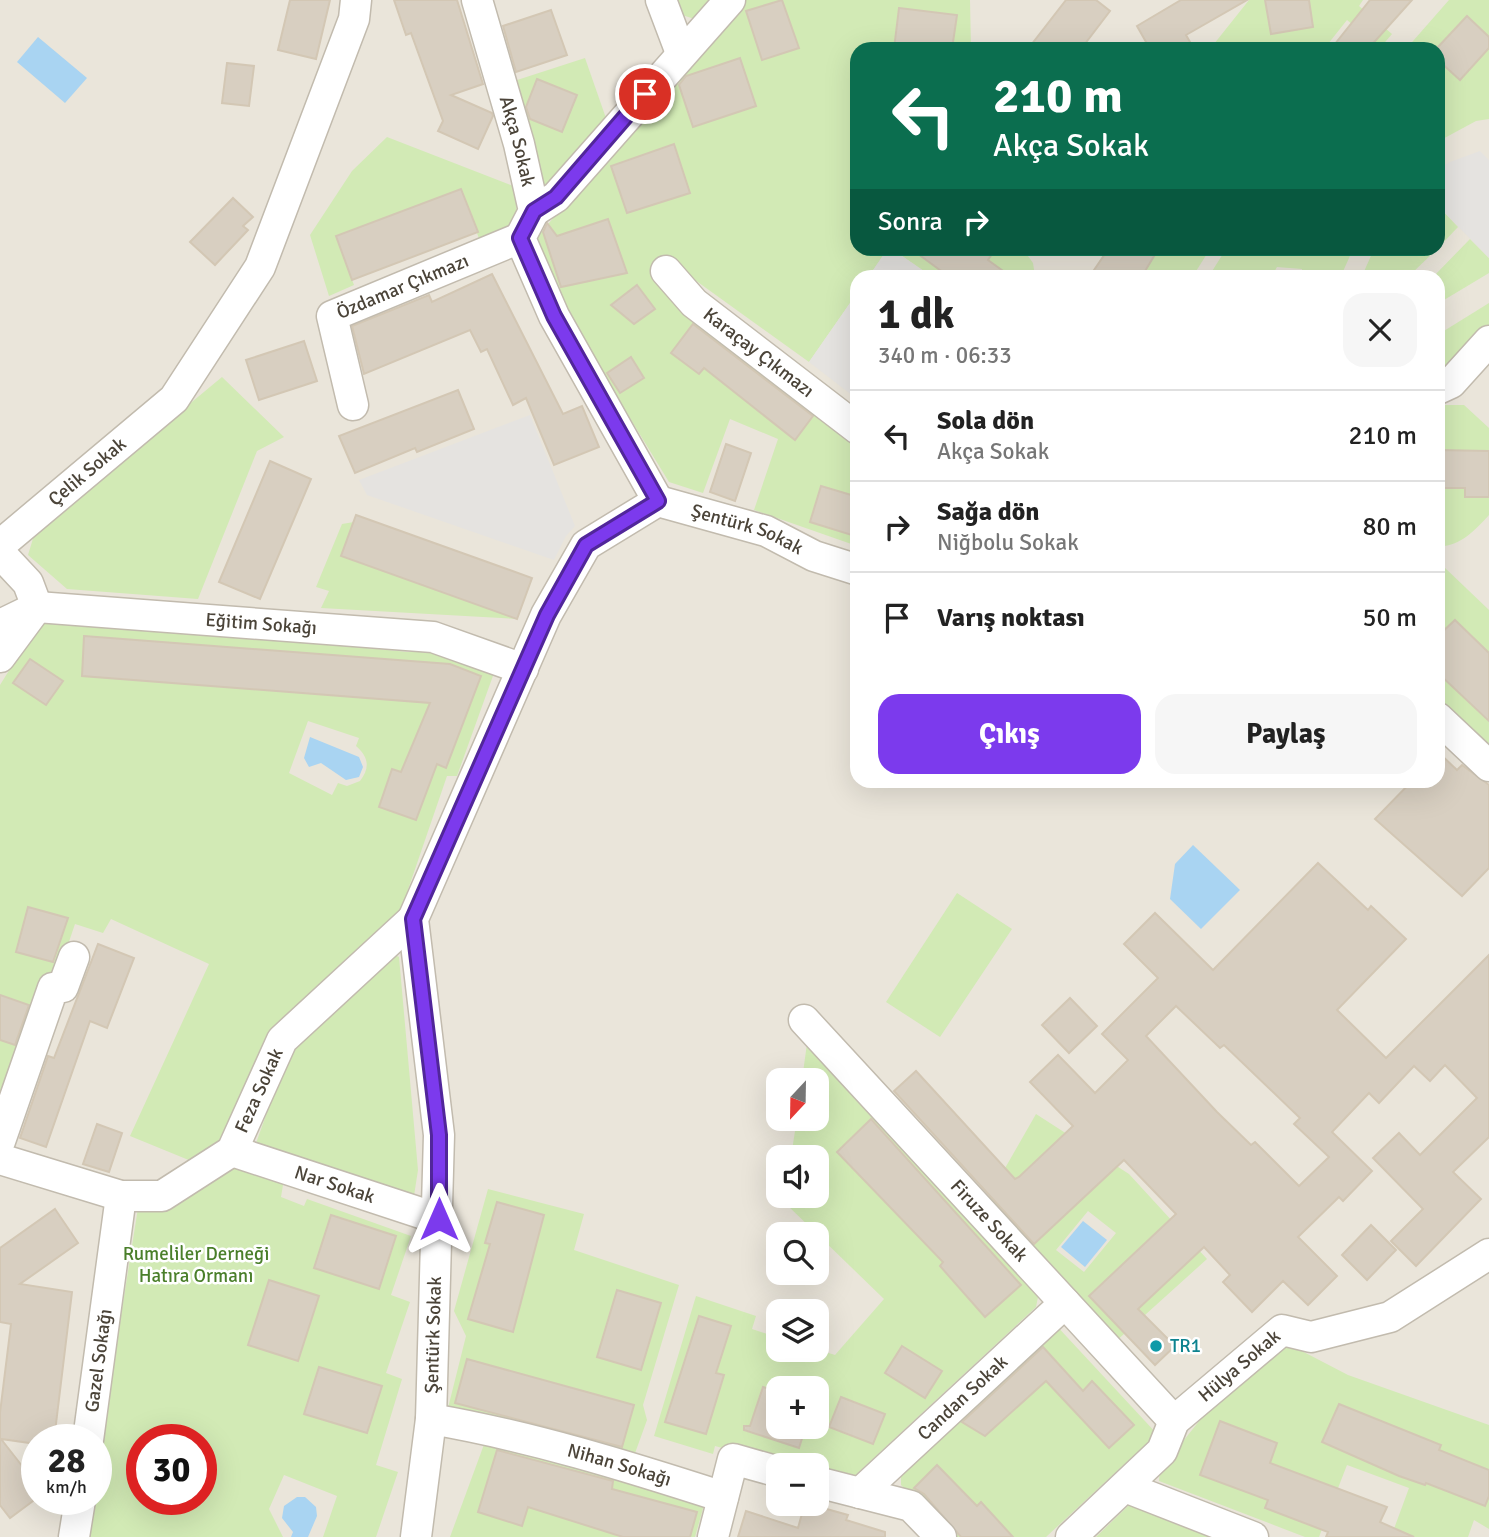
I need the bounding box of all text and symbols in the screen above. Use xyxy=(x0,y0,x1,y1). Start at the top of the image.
pin xyxy=(615,64,675,124)
text: 210 m xyxy=(993,66,1123,126)
icon: left xyxy=(878,70,969,161)
icon: arrive xyxy=(626,75,664,113)
street label: Akça Sokak xyxy=(494,93,540,189)
text: Akça Sokak xyxy=(993,126,1149,165)
icon: right xyxy=(957,203,995,241)
text: Sonra xyxy=(878,206,943,238)
street label: Özdamar Çıkmazı xyxy=(333,249,472,325)
text: 1 dk xyxy=(878,289,955,340)
button: close xyxy=(1343,293,1417,367)
street label: Karaçay Çıkmazı xyxy=(698,302,819,403)
text: 340 m · 06:33 xyxy=(878,341,1012,370)
text: Sola dön xyxy=(937,405,1034,437)
icon: left xyxy=(878,417,916,455)
text: 210 m xyxy=(1348,420,1417,452)
street label: Çelik Sokak xyxy=(43,432,132,511)
text: Akça Sokak xyxy=(937,437,1049,466)
text: Sağa dön xyxy=(937,496,1040,528)
street label: Şentürk Sokak xyxy=(688,499,808,560)
icon: right xyxy=(878,508,916,546)
text: 80 m xyxy=(1362,511,1417,543)
text: Niğbolu Sokak xyxy=(937,528,1079,557)
icon: arrive xyxy=(878,599,916,637)
text: Varış noktası xyxy=(937,602,1085,634)
text: 50 m xyxy=(1362,602,1417,634)
street label: Eğitim Sokağı xyxy=(205,608,318,640)
button: Çıkış xyxy=(878,694,1141,774)
button: Paylaş xyxy=(1155,694,1417,774)
street label: Feza Sokak xyxy=(230,1044,289,1137)
north arrow xyxy=(766,1068,830,1130)
map controls xyxy=(766,1068,829,1516)
button: sound xyxy=(766,1145,829,1208)
street label: Nar Sokak xyxy=(291,1160,378,1209)
street label: Firuze Sokak xyxy=(945,1174,1033,1267)
position arrow xyxy=(402,1182,476,1256)
button: search xyxy=(766,1222,829,1285)
park label: Rumeliler Derneği Hatıra Ormanı xyxy=(123,1242,269,1288)
street label: Şentürk Sokak xyxy=(420,1276,447,1394)
button: layers xyxy=(766,1299,829,1362)
street label: Gazel Sokağı xyxy=(80,1308,118,1414)
street label: Hülya Sokak xyxy=(1193,1324,1286,1407)
place label: TR1 xyxy=(1170,1334,1201,1358)
marker: TR1 xyxy=(1148,1338,1164,1354)
street label: Candan Sokak xyxy=(912,1350,1013,1446)
button: + xyxy=(766,1376,829,1439)
speed limit sign: 30 xyxy=(126,1424,217,1515)
street label: Nihan Sokağı xyxy=(565,1438,674,1492)
text: 28 xyxy=(48,1439,85,1482)
button: − xyxy=(766,1453,829,1516)
text: km/h xyxy=(46,1476,87,1498)

